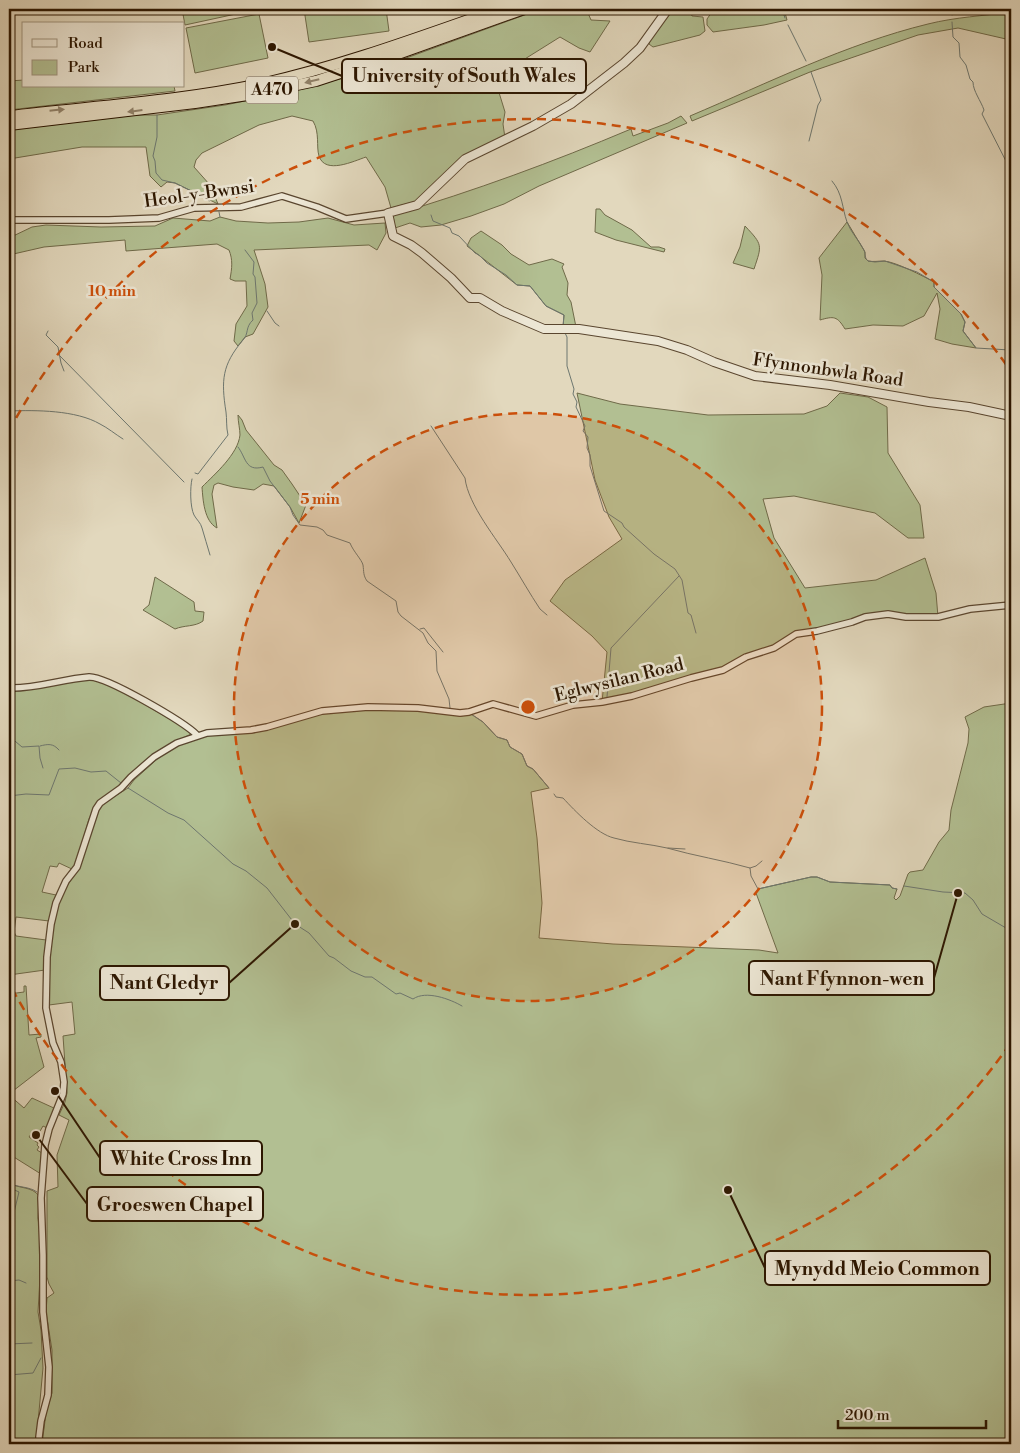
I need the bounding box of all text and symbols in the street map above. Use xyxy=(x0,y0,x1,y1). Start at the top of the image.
legend xyxy=(22,22,185,88)
text: Road xyxy=(68,34,103,53)
text: Park xyxy=(68,58,100,77)
callout: University of South Wales xyxy=(342,59,586,93)
text: University of South Wales xyxy=(352,64,576,88)
road number: A470 xyxy=(246,76,298,104)
one-way arrow xyxy=(305,77,320,85)
one-way arrow xyxy=(49,106,65,114)
one-way arrow xyxy=(126,107,142,115)
street label: Heol-y-Bwnsi xyxy=(142,175,256,213)
text: 10 min xyxy=(88,282,137,301)
street label: Ffynnonbwla Road xyxy=(751,348,906,392)
text: 5 min xyxy=(300,490,340,509)
street label: Eglwysilan Road xyxy=(552,653,687,707)
centre of rings xyxy=(519,698,537,716)
callout: Nant Ffynnon-wen xyxy=(749,961,934,995)
callout: Nant Gledyr xyxy=(100,966,229,1000)
text: Nant Ffynnon-wen xyxy=(760,967,924,991)
text: Nant Gledyr xyxy=(109,971,219,995)
callout: White Cross Inn xyxy=(100,1141,262,1175)
text: White Cross Inn xyxy=(109,1147,252,1171)
callout: Groeswen Chapel xyxy=(87,1187,263,1221)
text: Groeswen Chapel xyxy=(97,1193,253,1217)
callout: Mynydd Meio Common xyxy=(765,1251,990,1285)
text: Mynydd Meio Common xyxy=(774,1257,980,1281)
scale bar xyxy=(838,1398,985,1430)
text: 200 m xyxy=(845,1406,890,1425)

